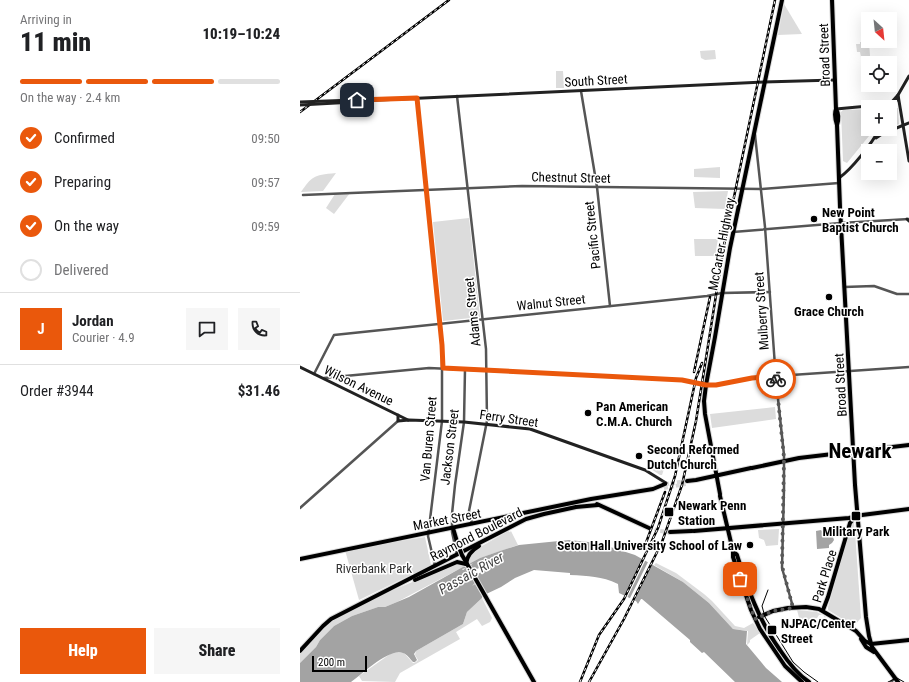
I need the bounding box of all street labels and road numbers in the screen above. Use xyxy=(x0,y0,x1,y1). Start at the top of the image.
street label: Broad Street xyxy=(816,23,833,87)
street label: South Street xyxy=(564,71,628,90)
street label: Chestnut Street xyxy=(531,169,611,186)
street label: McCarter Highway xyxy=(705,196,738,292)
street label: Pacific Street xyxy=(581,200,604,270)
street label: Mulberry Street xyxy=(751,271,772,351)
street label: Adams Street xyxy=(461,277,484,347)
street label: Walnut Street xyxy=(516,291,586,314)
street label: Broad Street xyxy=(831,353,850,417)
street label: Wilson Avenue xyxy=(322,362,396,409)
street label: Van Buren Street xyxy=(417,396,440,482)
street label: Ferry Street xyxy=(479,407,539,430)
street label: Jackson Street xyxy=(437,408,462,486)
street label: Raymond Boulevard xyxy=(428,505,525,564)
street label: Market Street xyxy=(412,506,483,533)
street label: Park Place xyxy=(809,548,840,604)

